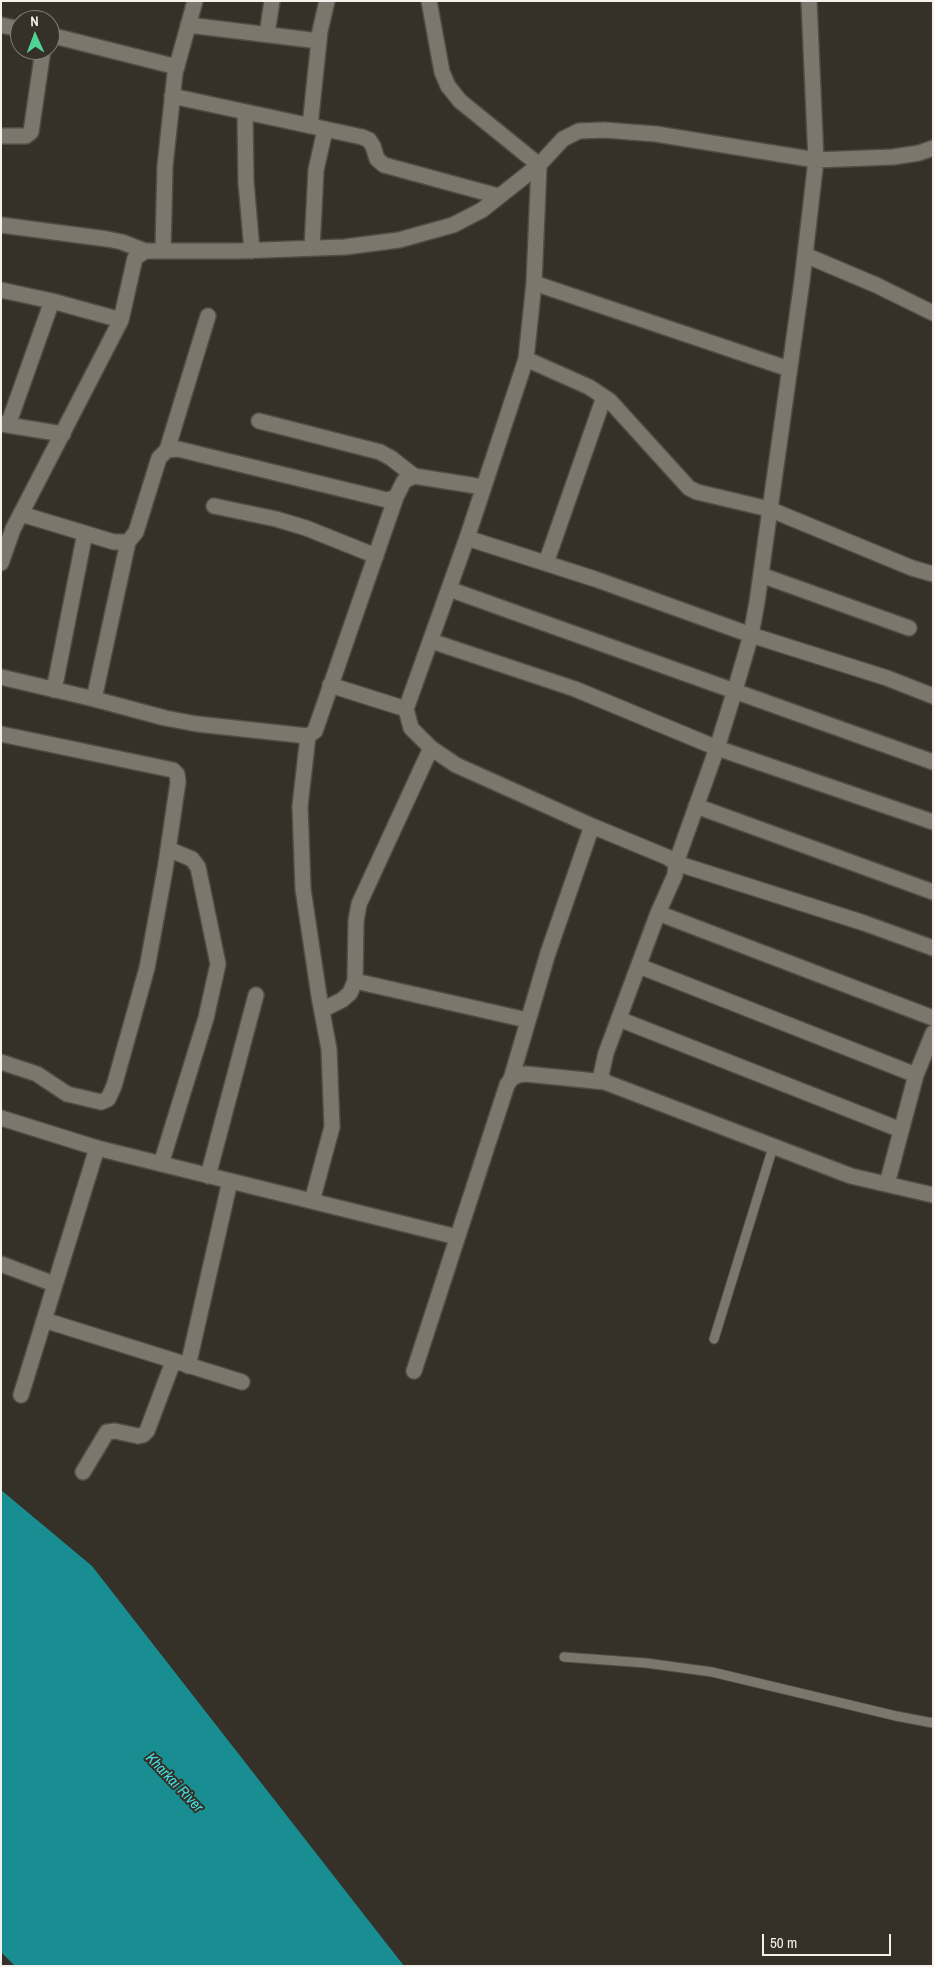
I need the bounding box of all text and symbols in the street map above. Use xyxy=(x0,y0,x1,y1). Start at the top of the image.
north arrow xyxy=(10,10,60,60)
text: N xyxy=(30,12,39,30)
water label: Kharkai River xyxy=(141,1750,207,1816)
scale bar xyxy=(764,1924,893,1956)
text: 50 m xyxy=(770,1932,797,1953)

